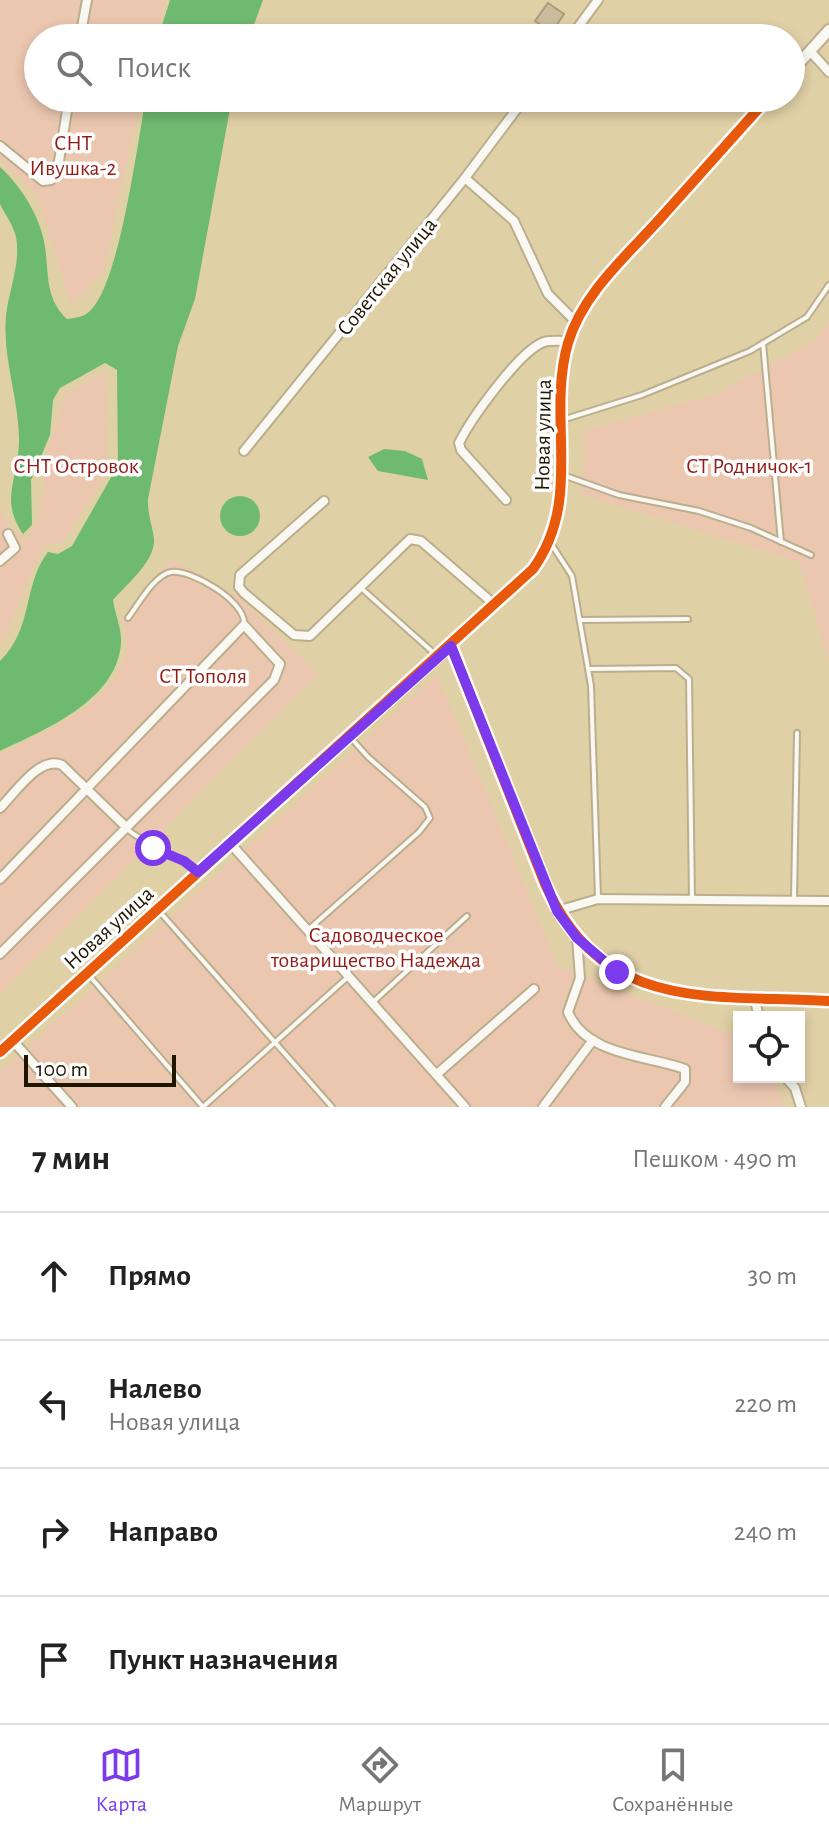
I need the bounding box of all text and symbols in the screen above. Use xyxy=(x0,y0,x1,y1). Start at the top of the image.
search box xyxy=(24,24,805,112)
icon: search xyxy=(52,46,96,90)
text: Поиск xyxy=(116,53,191,83)
park label: СНТ Ивушка-2 xyxy=(30,132,116,179)
street label: Советская улица xyxy=(333,213,441,340)
street label: Новая улица xyxy=(531,379,555,491)
park label: СНТ Островок xyxy=(13,455,139,477)
park label: СТ Родничок-1 xyxy=(686,455,812,477)
park label: СТ Тополя xyxy=(159,665,247,687)
route start xyxy=(135,830,171,866)
street label: Новая улица xyxy=(60,882,158,973)
park label: Садоводческое товарищество Надежда xyxy=(270,924,481,971)
route end xyxy=(599,954,635,990)
map controls xyxy=(733,1011,805,1083)
button: locate xyxy=(733,1011,805,1083)
scale bar xyxy=(24,1051,176,1087)
text: 100 m xyxy=(36,1058,88,1080)
text: 7 мин xyxy=(32,1142,110,1176)
text: Пешком · 490 m xyxy=(632,1146,797,1172)
icon: ahead xyxy=(32,1254,76,1298)
text: Прямо xyxy=(108,1261,191,1291)
text: 30 m xyxy=(747,1263,797,1289)
text: Налево xyxy=(108,1374,202,1404)
icon: left xyxy=(32,1382,76,1426)
text: 220 m xyxy=(735,1391,797,1417)
text: Новая улица xyxy=(108,1409,240,1435)
icon: right xyxy=(32,1510,76,1554)
text: Направо xyxy=(108,1517,218,1547)
text: 240 m xyxy=(734,1519,797,1545)
icon: arrive xyxy=(32,1638,76,1682)
text: Пункт назначения xyxy=(108,1645,339,1675)
tab: Карта xyxy=(96,1743,147,1817)
tab: Маршрут xyxy=(338,1743,421,1817)
tab: Сохранённые xyxy=(612,1743,733,1817)

